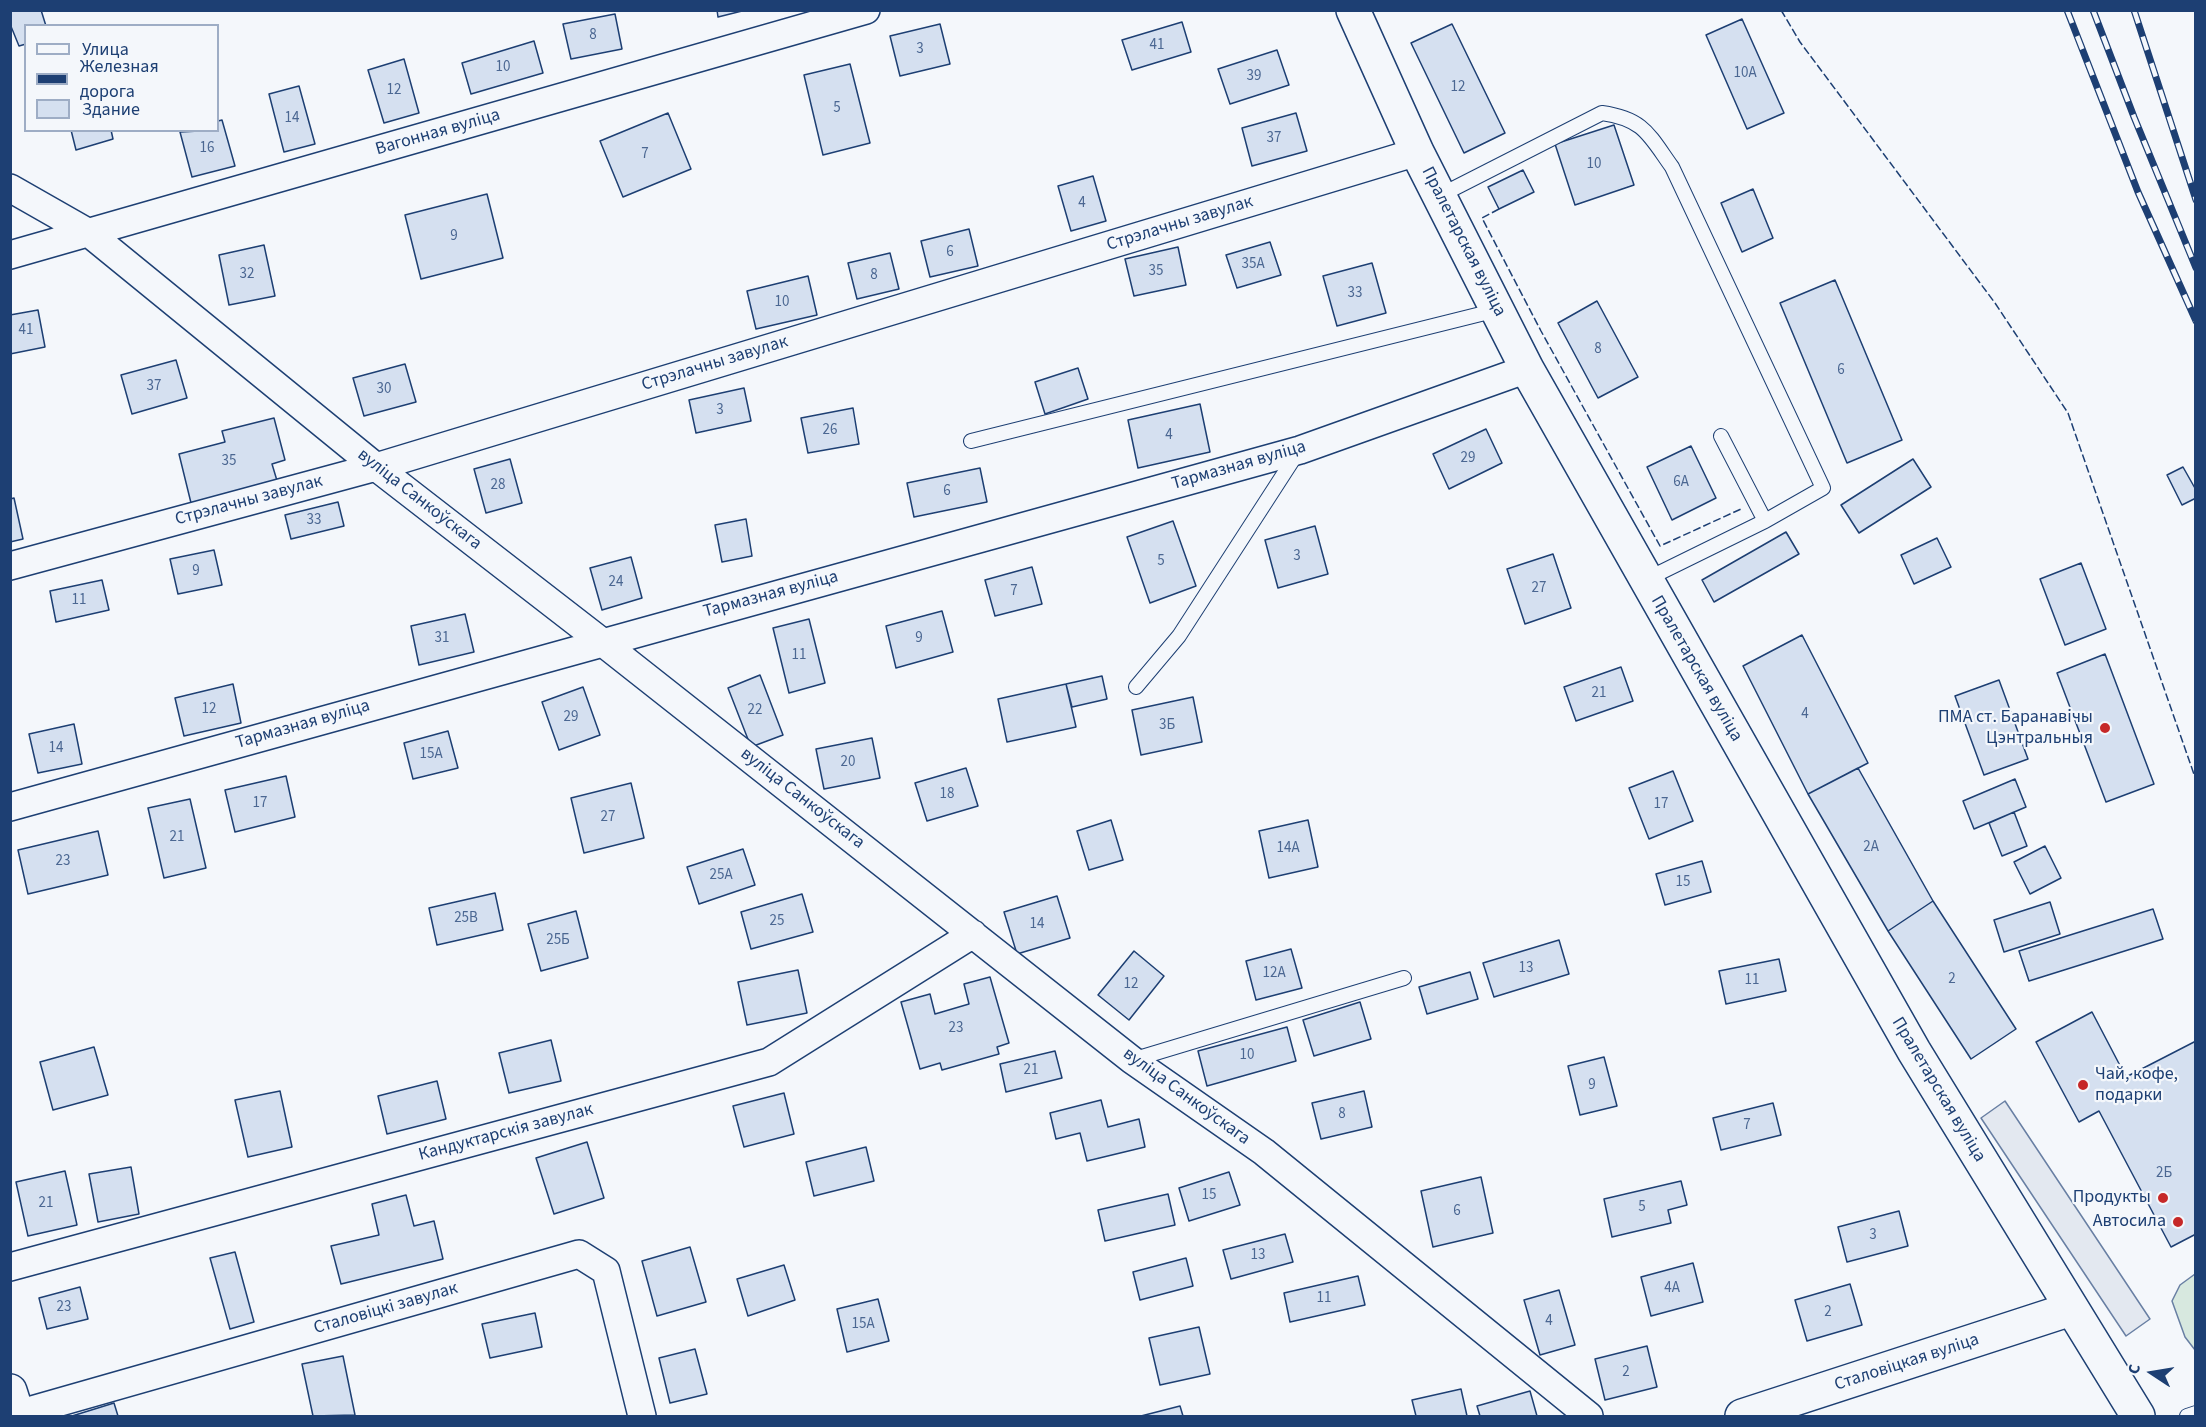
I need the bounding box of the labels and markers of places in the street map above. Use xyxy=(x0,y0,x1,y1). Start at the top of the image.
place label: ПМА ст. Баранавічы Цэнтральныя xyxy=(1938,707,2093,750)
marker: ПМА ст. Баранавічы Цэнтральныя xyxy=(2098,721,2112,735)
place label: Чай, кофе, подарки xyxy=(2095,1064,2178,1106)
marker: Чай, кофе, подарки xyxy=(2076,1078,2090,1092)
place label: Продукты xyxy=(2073,1187,2151,1209)
marker: Продукты xyxy=(2156,1191,2170,1205)
place label: Автосила xyxy=(2093,1211,2166,1233)
marker: Автосила xyxy=(2171,1215,2185,1229)

